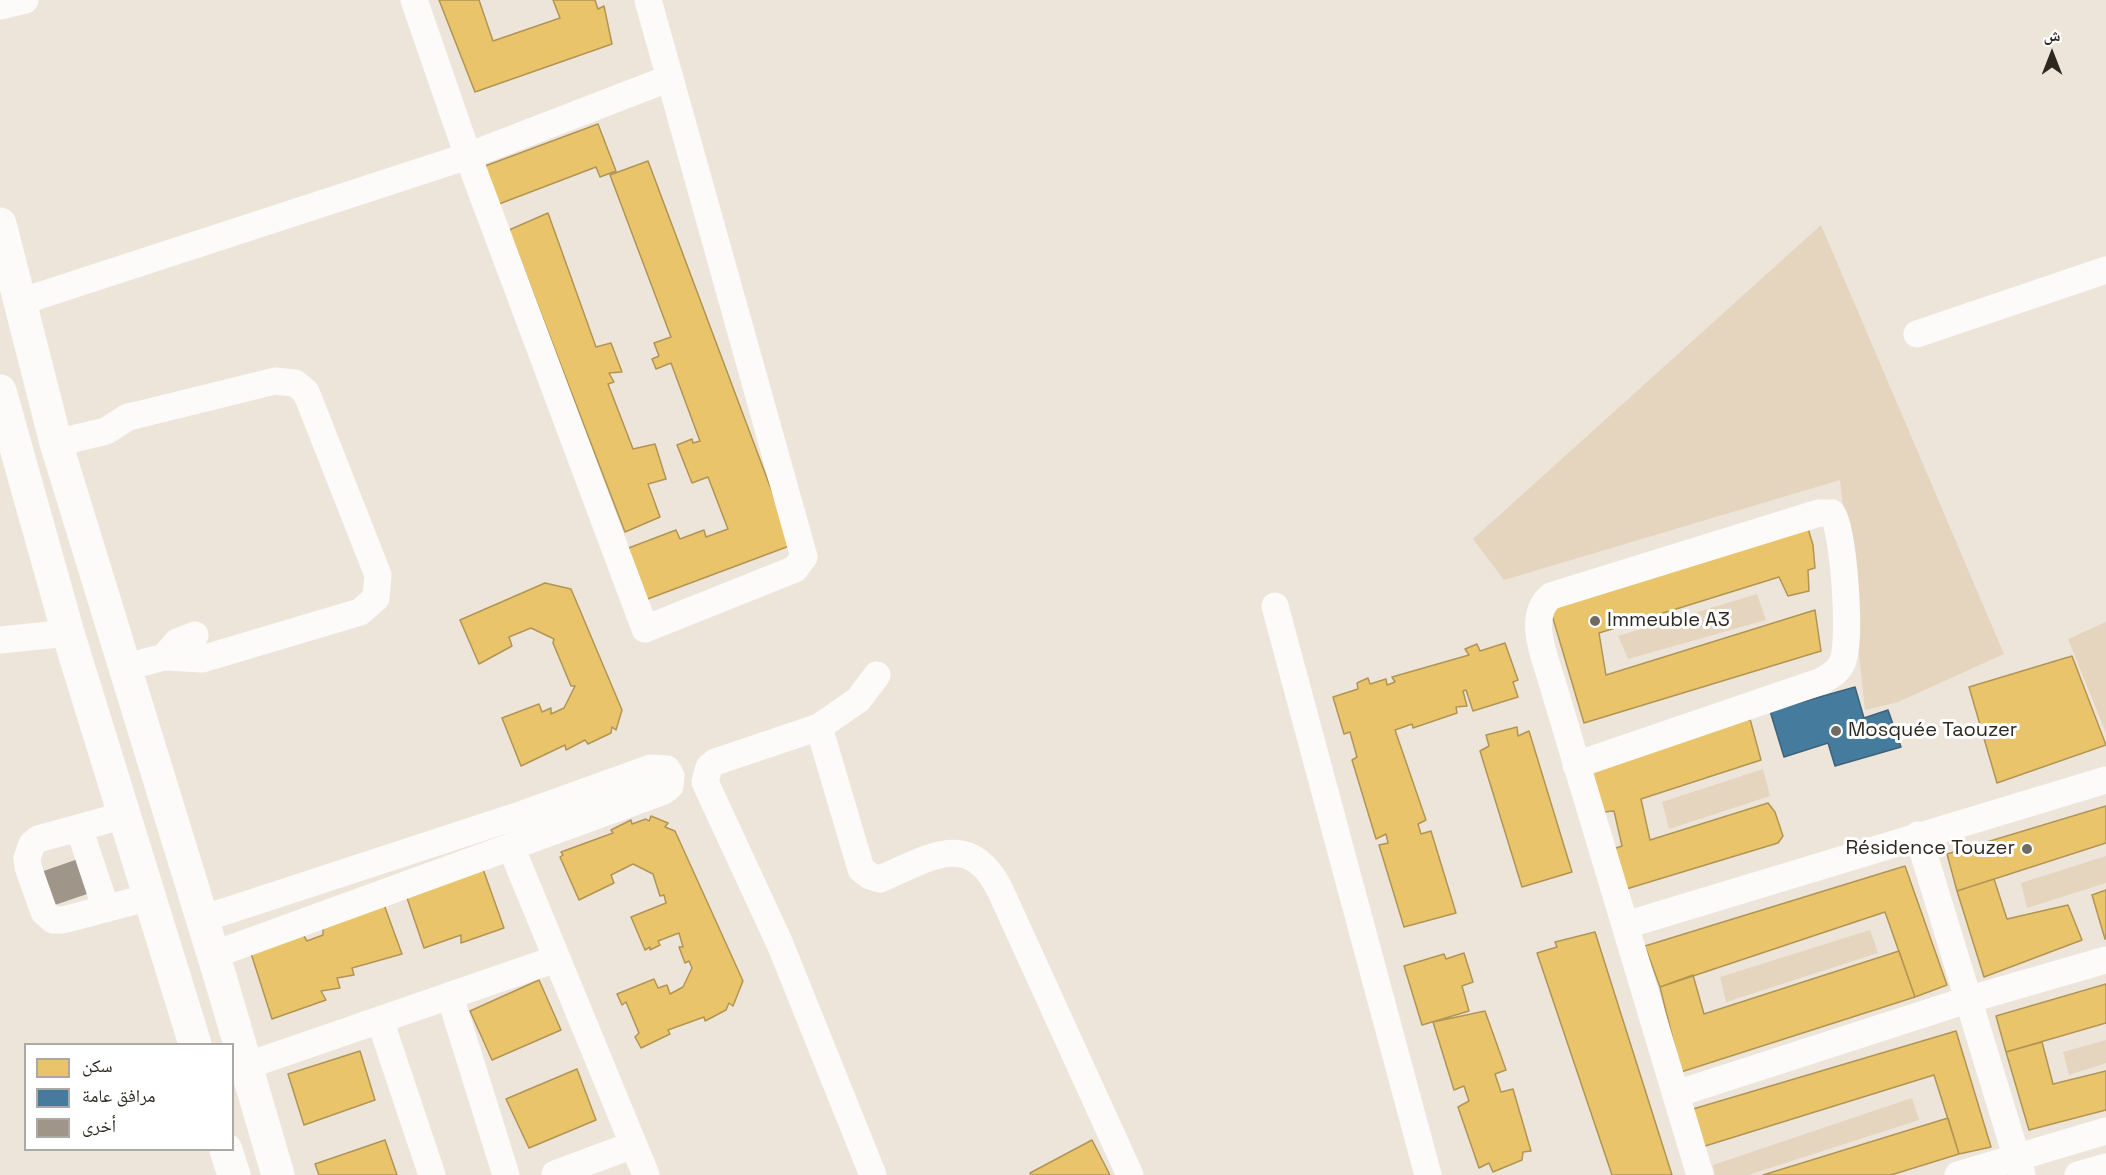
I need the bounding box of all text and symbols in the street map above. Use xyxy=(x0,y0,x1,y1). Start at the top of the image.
north arrow xyxy=(2022,24,2082,84)
text: ش xyxy=(2044,25,2060,46)
place label: Immeuble A3 xyxy=(1607,609,1730,633)
marker: Immeuble A3 xyxy=(1588,614,1602,628)
place label: Mosquée Taouzer xyxy=(1848,719,2017,743)
marker: Mosquée Taouzer xyxy=(1829,724,1843,738)
place label: Résidence Touzer xyxy=(1845,837,2015,861)
marker: Résidence Touzer xyxy=(2020,842,2034,856)
legend xyxy=(24,1043,234,1151)
text: سكن xyxy=(82,1054,113,1077)
text: مرافق عامة xyxy=(82,1084,156,1107)
text: أخرى xyxy=(82,1114,116,1137)

